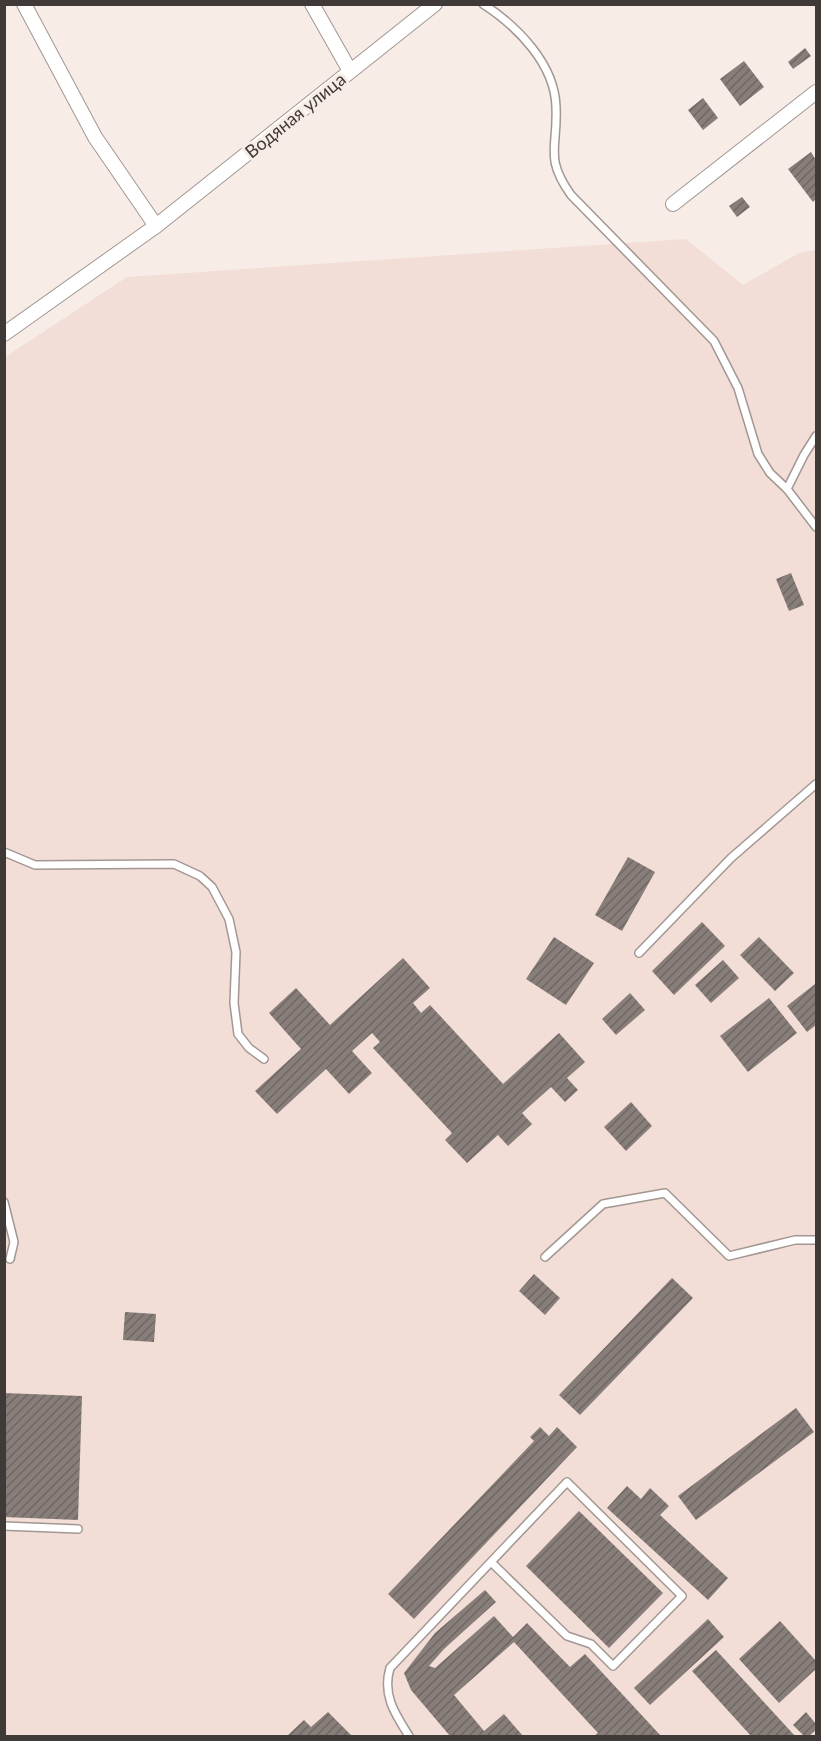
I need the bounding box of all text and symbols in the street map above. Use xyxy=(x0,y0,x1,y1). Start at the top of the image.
street label: Водяная улица xyxy=(240,68,350,162)

